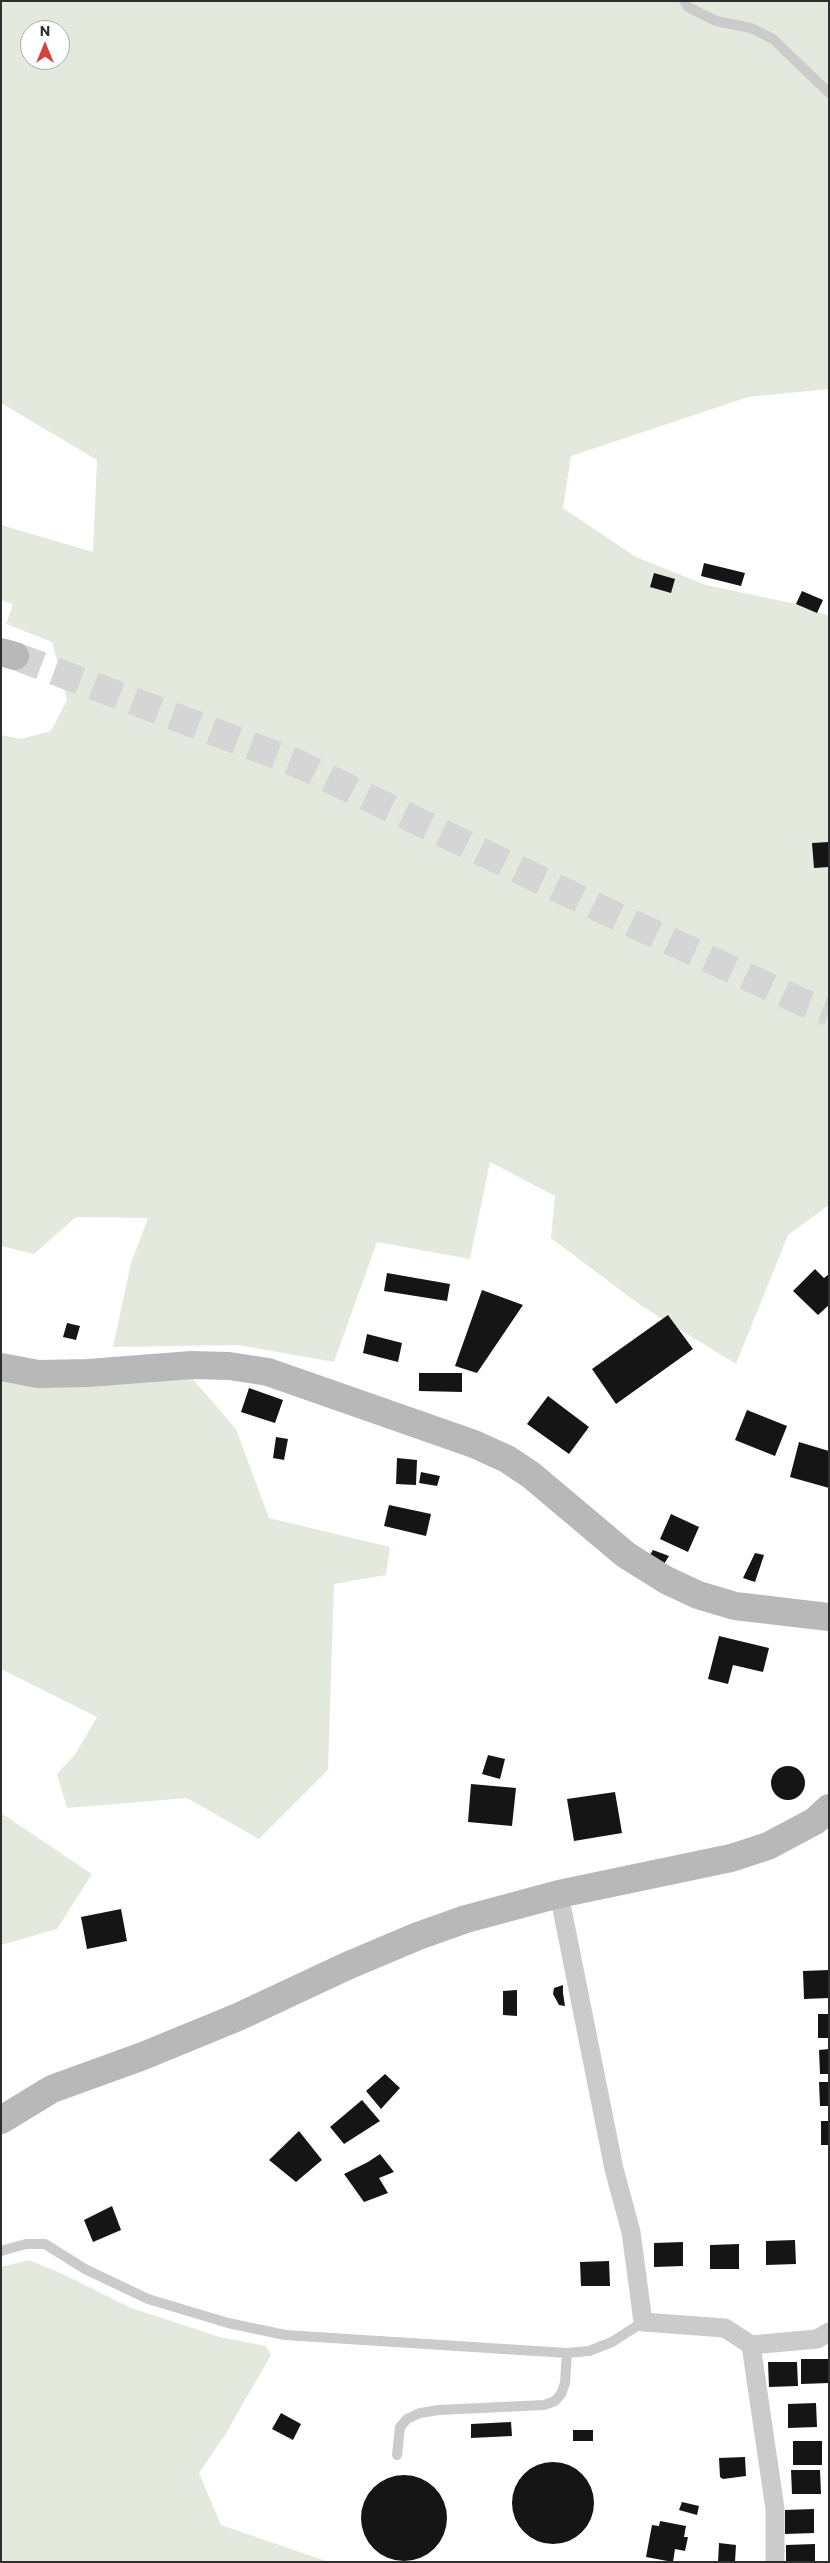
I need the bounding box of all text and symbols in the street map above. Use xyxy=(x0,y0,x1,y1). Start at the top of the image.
north arrow xyxy=(20,20,70,70)
text: N xyxy=(40,22,50,39)

